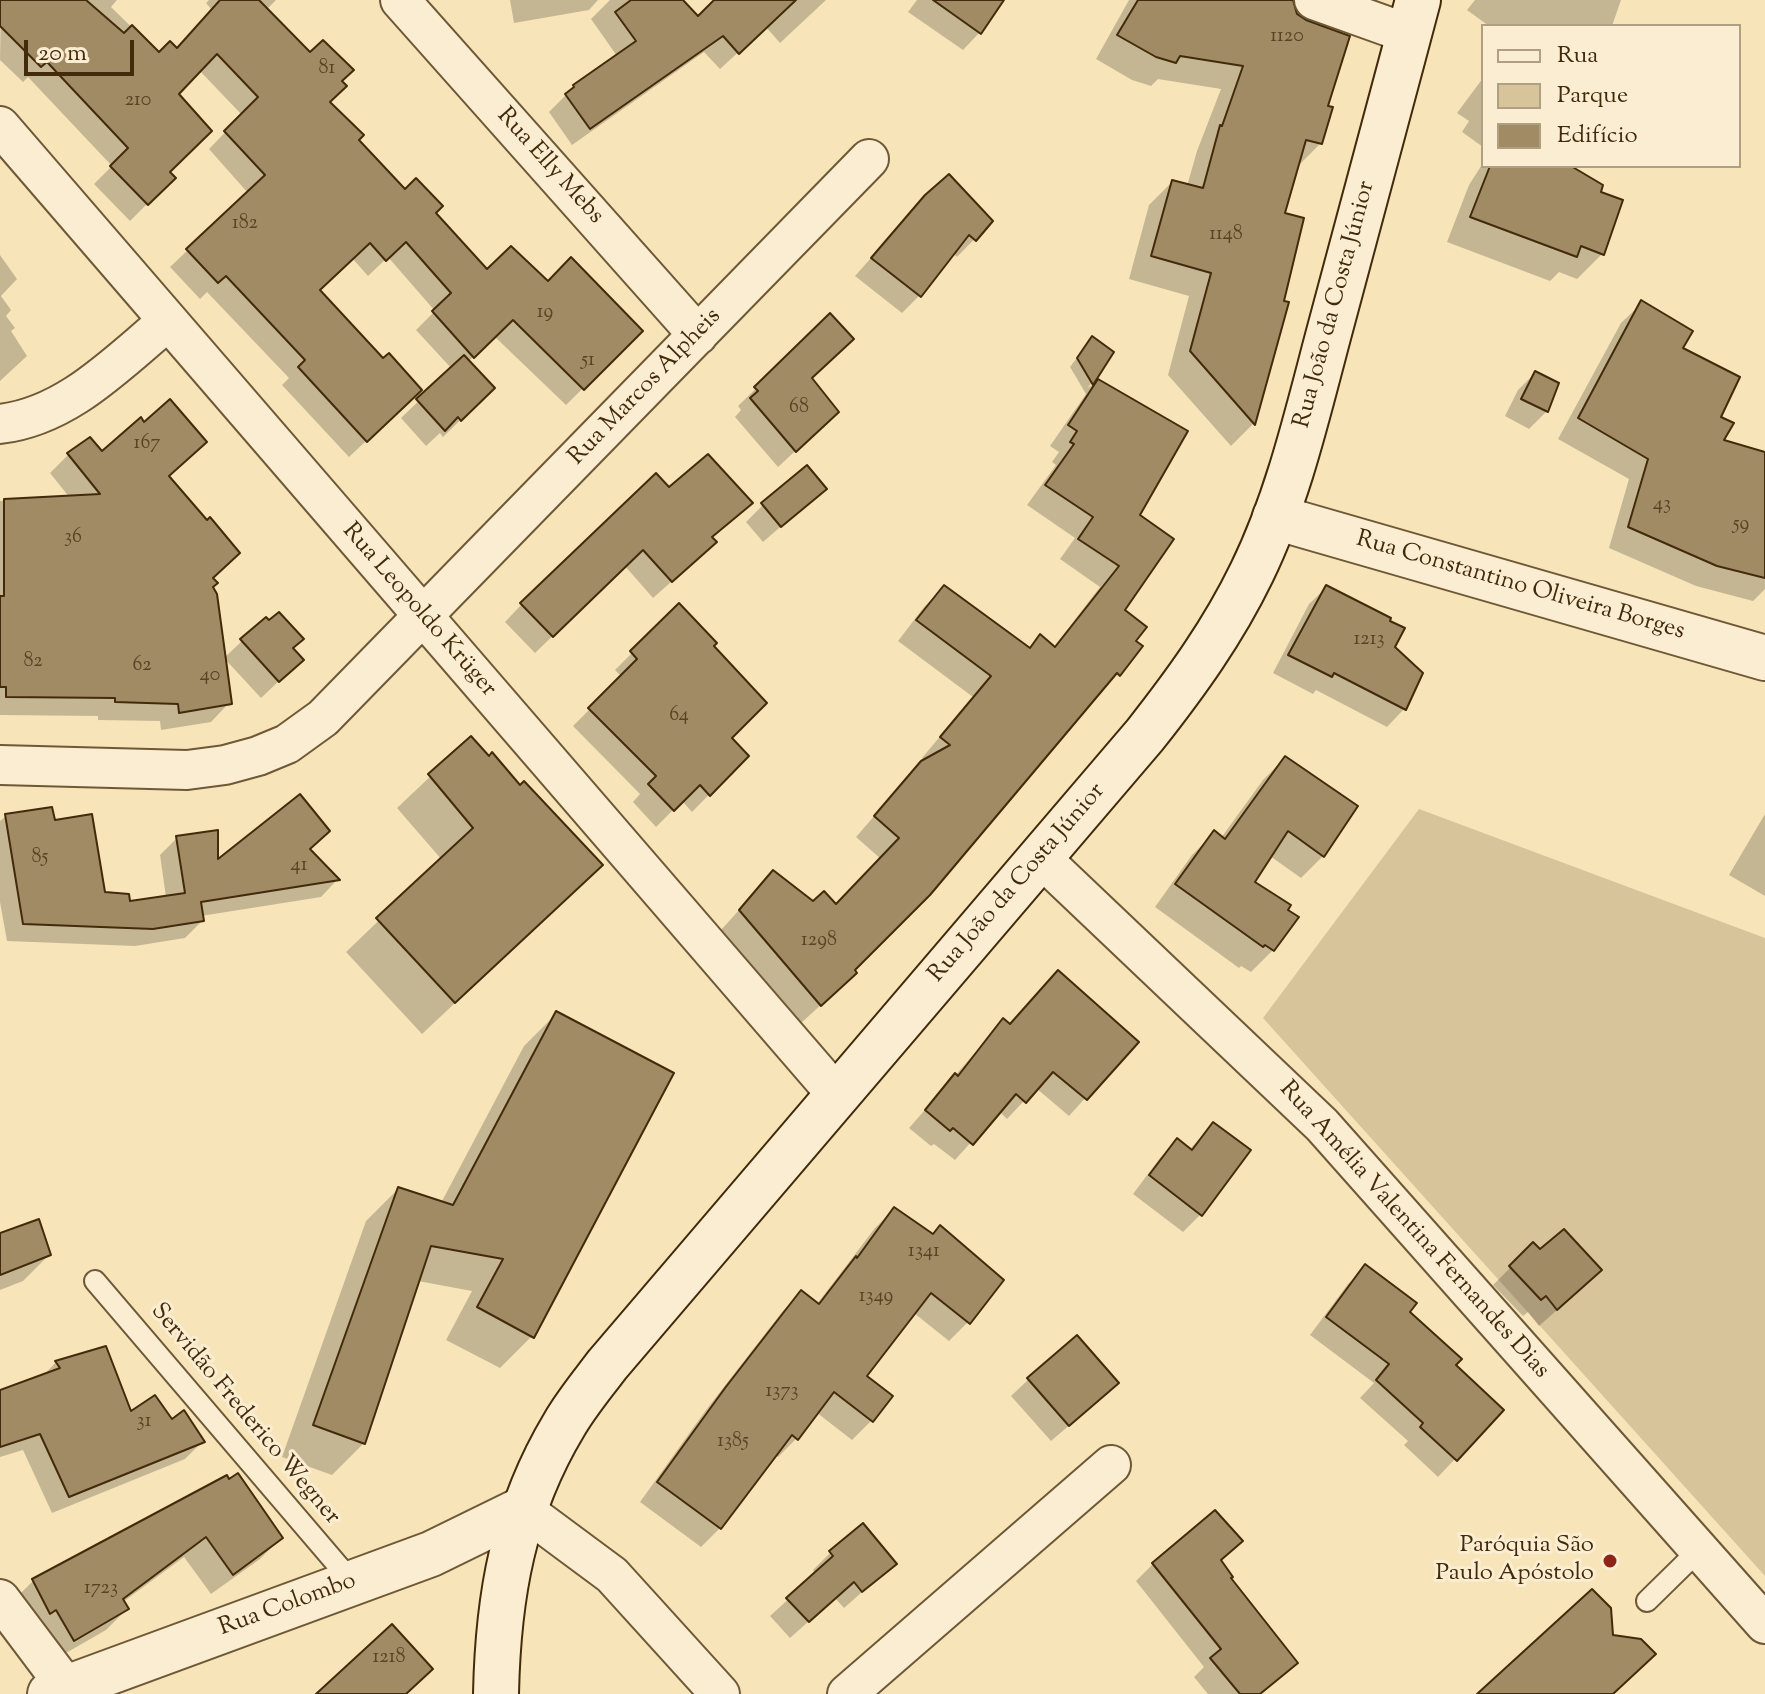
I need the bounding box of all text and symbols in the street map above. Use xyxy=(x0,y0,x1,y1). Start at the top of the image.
scale bar xyxy=(28,24,138,74)
legend xyxy=(1481,24,1741,168)
house number: 1120 xyxy=(1270,26,1304,50)
text: 20 m xyxy=(38,37,87,71)
text: Rua xyxy=(1557,39,1598,73)
house number: 81 xyxy=(319,58,335,82)
text: Parque xyxy=(1557,79,1628,113)
house number: 210 xyxy=(125,90,151,114)
street label: Rua Elly Mebs xyxy=(489,103,609,231)
text: Edifício xyxy=(1557,119,1638,153)
street label: Rua João da Costa Júnior xyxy=(1289,178,1383,432)
house number: 182 xyxy=(232,213,258,237)
house number: 1148 xyxy=(1209,224,1243,248)
house number: 19 xyxy=(537,302,553,326)
street label: Rua Marcos Alpheis xyxy=(564,303,728,473)
house number: 51 xyxy=(581,350,595,374)
house number: 68 xyxy=(789,397,809,421)
house number: 167 xyxy=(134,433,160,457)
house number: 43 xyxy=(1653,494,1671,518)
house number: 59 xyxy=(1733,514,1749,538)
street label: Rua Leopoldo Krüger xyxy=(335,518,501,704)
street label: Rua Constantino Oliveira Borges xyxy=(1352,526,1688,648)
house number: 36 xyxy=(64,527,82,551)
house number: 1213 xyxy=(1353,629,1385,653)
house number: 82 xyxy=(23,651,43,675)
house number: 62 xyxy=(132,655,152,679)
house number: 40 xyxy=(200,665,220,689)
house number: 64 xyxy=(669,705,689,729)
street label: Rua João da Costa Júnior xyxy=(924,778,1112,990)
house number: 85 xyxy=(32,847,48,871)
house number: 41 xyxy=(291,855,307,879)
house number: 1298 xyxy=(801,930,837,954)
street label: Rua Amélia Valentina Fernandes Dias xyxy=(1272,1076,1554,1386)
house number: 1341 xyxy=(908,1241,940,1265)
house number: 1349 xyxy=(859,1286,893,1310)
street label: Servidão Frederico Wegner xyxy=(143,1298,345,1532)
house number: 1373 xyxy=(766,1381,798,1405)
house number: 31 xyxy=(137,1411,151,1435)
house number: 1385 xyxy=(717,1431,749,1455)
place label: Paróquia São Paulo Apóstolo xyxy=(1436,1533,1594,1589)
marker: Paróquia São Paulo Apóstolo xyxy=(1601,1552,1619,1570)
street label: Rua Colombo xyxy=(216,1568,360,1644)
house number: 1723 xyxy=(84,1578,118,1602)
house number: 1218 xyxy=(373,1647,405,1671)

